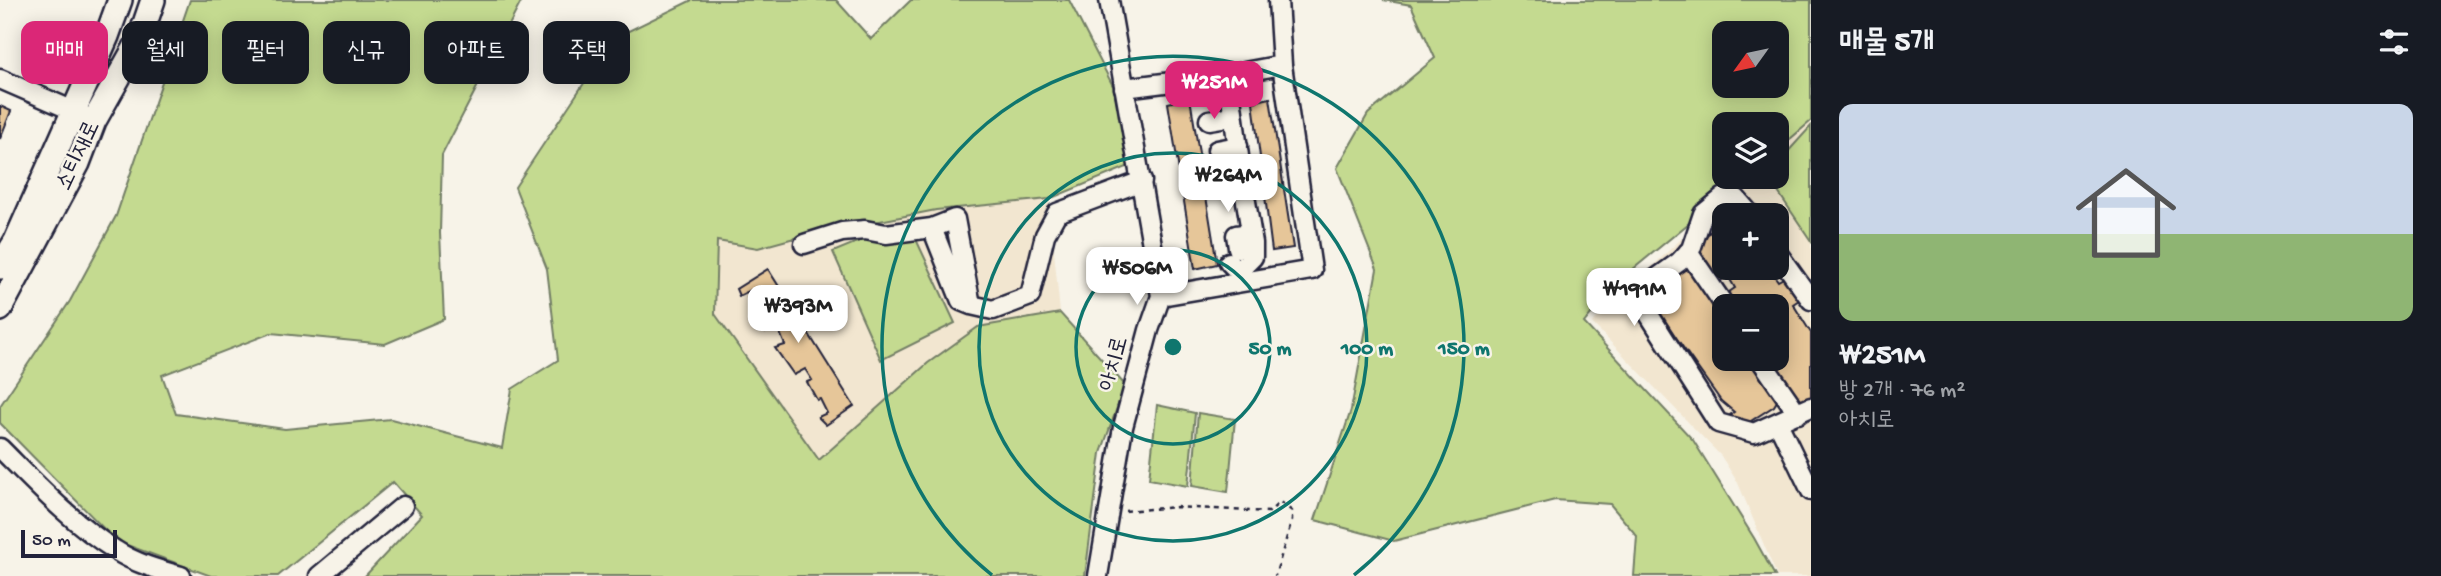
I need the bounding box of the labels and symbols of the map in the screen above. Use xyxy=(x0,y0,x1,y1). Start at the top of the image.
north arrow xyxy=(1712,21,1788,98)
pin: ₩251M xyxy=(1165,61,1263,121)
street label: 소티재로 xyxy=(51,117,107,195)
pin: ₩264M xyxy=(1179,154,1277,214)
pin: ₩506M xyxy=(1088,247,1186,307)
pin: ₩191M xyxy=(1585,268,1683,328)
pin: ₩393M xyxy=(749,286,847,345)
street label: 아치로 xyxy=(1095,334,1135,394)
centre of rings xyxy=(1161,335,1185,359)
text: 50 m xyxy=(1249,338,1292,363)
text: 100 m xyxy=(1340,338,1393,363)
text: 150 m xyxy=(1437,338,1490,363)
scale bar xyxy=(21,527,117,559)

